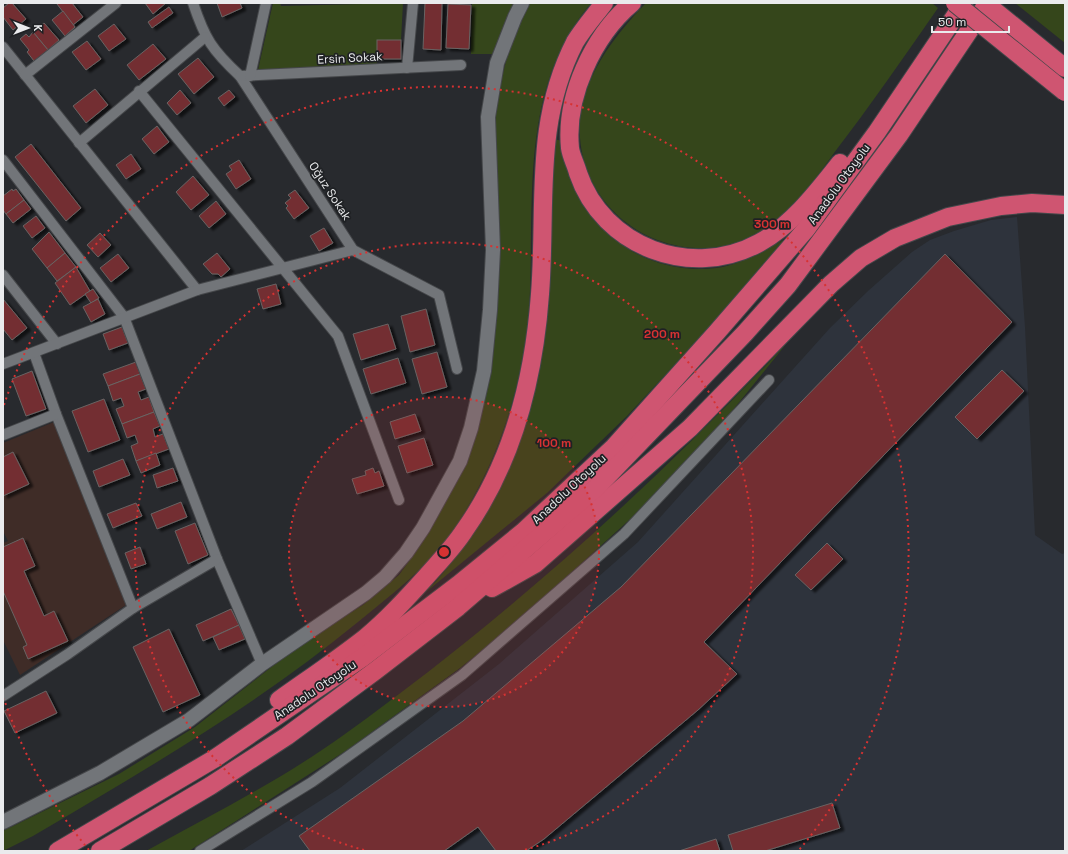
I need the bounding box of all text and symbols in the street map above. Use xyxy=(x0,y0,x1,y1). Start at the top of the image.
north arrow xyxy=(8,8,48,48)
scale bar xyxy=(932,8,1009,34)
text: 50 m xyxy=(938,14,966,30)
text: K xyxy=(31,25,45,32)
street label: Ersin Sokak xyxy=(317,48,384,68)
street label: Anadolu Otoyolu xyxy=(804,140,874,228)
street label: Oğuz Sokak xyxy=(305,159,355,224)
text: 300 m xyxy=(754,216,790,232)
text: 200 m xyxy=(644,326,680,342)
text: 100 m xyxy=(537,435,571,451)
street label: Anadolu Otoyolu xyxy=(528,450,610,528)
centre of rings xyxy=(437,545,451,559)
street label: Anadolu Otoyolu xyxy=(271,657,359,723)

